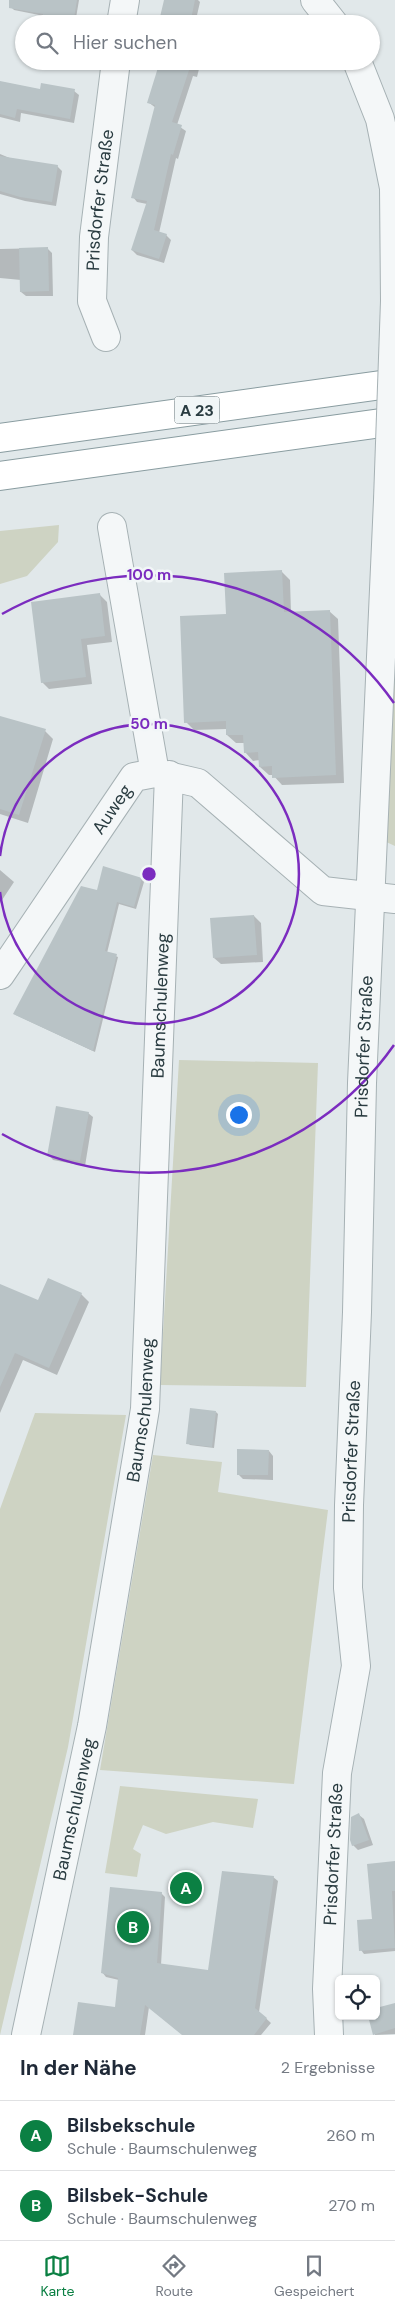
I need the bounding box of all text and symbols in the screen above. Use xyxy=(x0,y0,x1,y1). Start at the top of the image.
search box xyxy=(15,15,380,70)
icon: search xyxy=(33,29,61,57)
text: Hier suchen xyxy=(73,30,177,55)
street label: Prisdorfer Straße xyxy=(81,128,119,271)
road number: A 23 xyxy=(174,396,220,424)
text: 100 m xyxy=(127,565,171,585)
text: 50 m xyxy=(130,714,168,734)
street label: Auweg xyxy=(87,780,138,839)
centre of rings xyxy=(140,865,158,883)
street label: Baumschulenweg xyxy=(146,933,175,1079)
street label: Prisdorfer Straße xyxy=(349,975,379,1118)
your location xyxy=(226,1102,252,1128)
street label: Baumschulenweg xyxy=(121,1337,160,1484)
street label: Prisdorfer Straße xyxy=(337,1380,366,1523)
street label: Baumschulenweg xyxy=(47,1736,101,1883)
street label: Prisdorfer Straße xyxy=(318,1782,349,1926)
pin: A xyxy=(170,1869,202,1907)
pin: B xyxy=(117,1908,149,1946)
map controls xyxy=(335,1975,380,2020)
button: locate xyxy=(335,1975,380,2020)
text: In der Nähe xyxy=(20,2054,137,2082)
text: 2 Ergebnisse xyxy=(281,2057,375,2078)
text: Bilsbekschule xyxy=(67,2113,196,2138)
text: A xyxy=(30,2125,42,2146)
text: 260 m xyxy=(326,2125,375,2146)
text: Schule · Baumschulenweg xyxy=(67,2138,257,2159)
text: Bilsbek-Schule xyxy=(67,2183,208,2208)
text: B xyxy=(31,2195,41,2216)
text: 270 m xyxy=(328,2195,375,2216)
text: Schule · Baumschulenweg xyxy=(67,2208,257,2229)
tab: Karte xyxy=(41,2252,74,2300)
tab: Route xyxy=(156,2252,193,2300)
tab: Gespeichert xyxy=(274,2252,354,2300)

